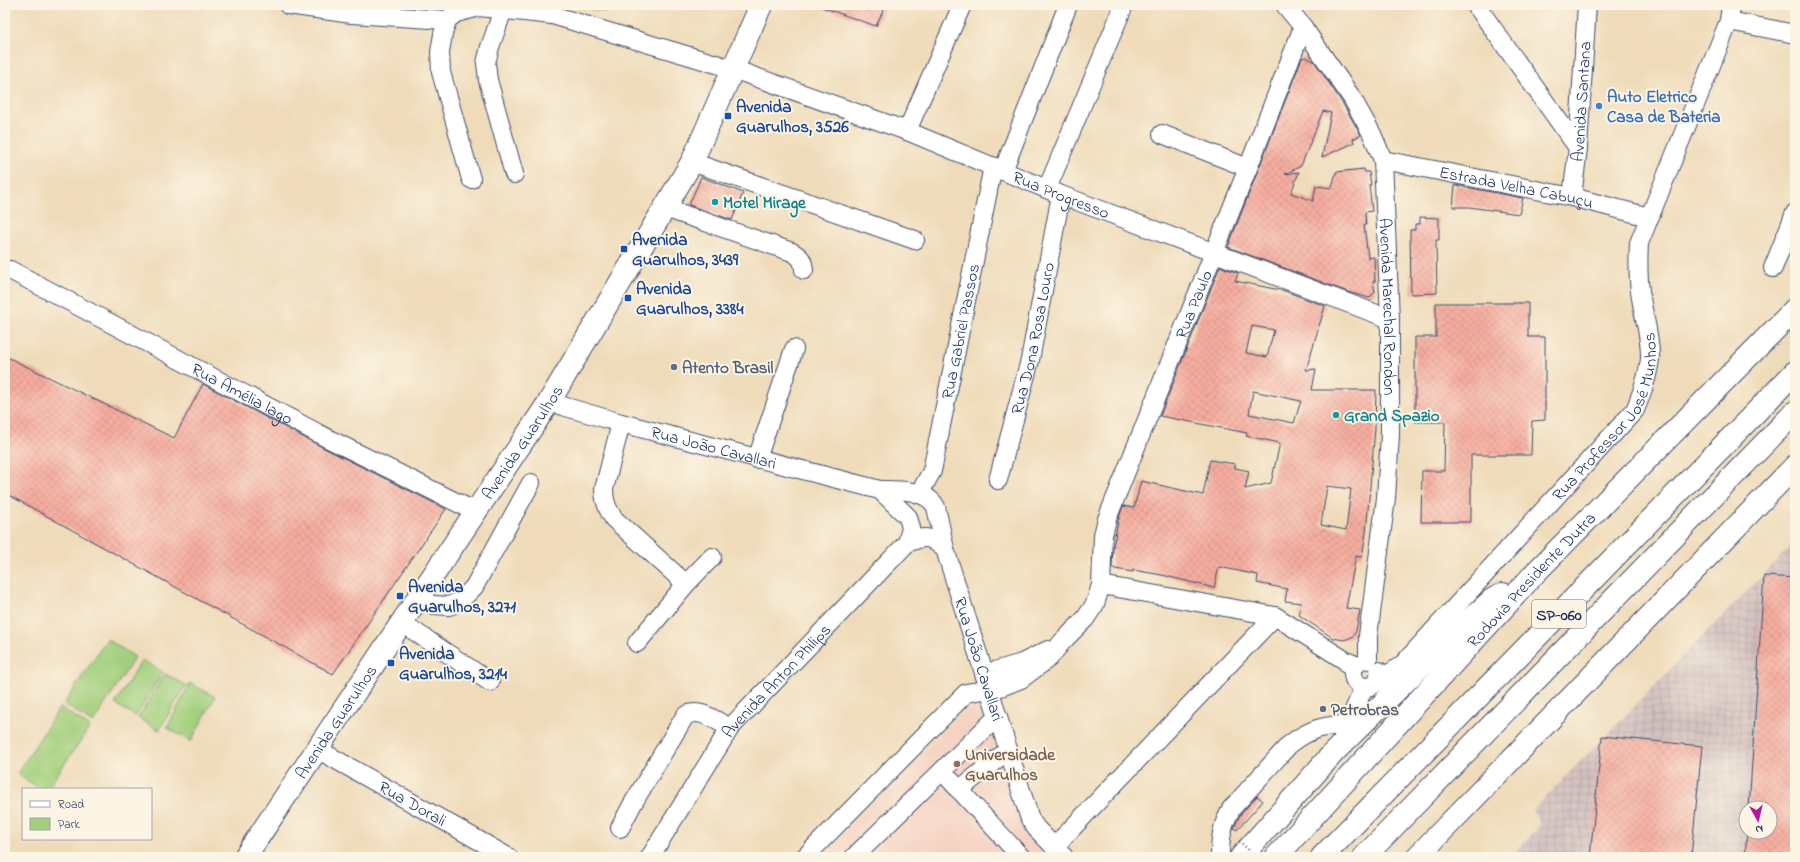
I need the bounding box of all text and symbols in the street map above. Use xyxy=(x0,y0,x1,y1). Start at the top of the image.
street label: Avenida Santana xyxy=(1565,41,1599,163)
place label: Auto Eletrico Casa de Bateria xyxy=(1607,85,1720,130)
place label: Avenida Guarulhos, 3526 xyxy=(736,95,849,140)
marker: Auto Eletrico Casa de Bateria xyxy=(1594,101,1604,111)
marker: Avenida Guarulhos, 3526 xyxy=(723,111,733,121)
street label: Estrada Velha Cabuçu xyxy=(1437,160,1596,216)
street label: Rua Progresso xyxy=(1008,165,1113,226)
place label: Motel Mirage xyxy=(723,191,807,218)
marker: Motel Mirage xyxy=(710,197,720,207)
street label: Avenida Marechal Rondon xyxy=(1372,218,1401,395)
place label: Avenida Guarulhos, 3439 xyxy=(632,228,739,273)
marker: Avenida Guarulhos, 3439 xyxy=(619,244,629,254)
street label: Rua Dona Rosa Louro xyxy=(1005,260,1062,417)
street label: Rua Gabriel Passos xyxy=(936,262,987,401)
street label: Rua Paulo xyxy=(1170,267,1220,343)
place label: Avenida Guarulhos, 3384 xyxy=(636,277,744,322)
marker: Avenida Guarulhos, 3384 xyxy=(623,293,633,303)
street label: Rua Professor José Munhos xyxy=(1547,331,1664,507)
place label: Atento Brasil xyxy=(682,356,774,381)
street label: Rua Amélia lago xyxy=(186,357,297,432)
marker: Atento Brasil xyxy=(669,362,679,372)
street label: Avenida Guarulhos xyxy=(476,381,570,505)
place label: Grand Spazio xyxy=(1344,404,1440,429)
marker: Grand Spazio xyxy=(1331,410,1341,420)
street label: Rua João Cavallari xyxy=(648,420,779,477)
street label: Rodovia Presidente Dutra xyxy=(1462,507,1603,654)
place label: Avenida Guarulhos, 3271 xyxy=(408,575,517,620)
marker: Avenida Guarulhos, 3271 xyxy=(395,591,405,601)
street label: Rua João Cavallari xyxy=(947,594,1009,725)
road number: SP-060 xyxy=(1532,600,1586,628)
street label: Avenida Anton Philips xyxy=(716,619,838,743)
place label: Avenida Guarulhos, 3214 xyxy=(399,642,508,687)
marker: Avenida Guarulhos, 3214 xyxy=(386,658,396,668)
street label: Avenida Guarulhos xyxy=(290,660,384,784)
place label: Petrobras xyxy=(1331,698,1399,723)
marker: Petrobras xyxy=(1318,704,1328,714)
place label: Universidade Guarulhos xyxy=(965,743,1056,788)
marker: Universidade Guarulhos xyxy=(952,759,962,769)
street label: Rua Dorali xyxy=(374,775,450,834)
legend xyxy=(22,788,152,840)
text: Road xyxy=(58,796,84,814)
north arrow xyxy=(1738,800,1778,840)
text: Park xyxy=(58,816,80,834)
text: N xyxy=(1754,820,1764,837)

